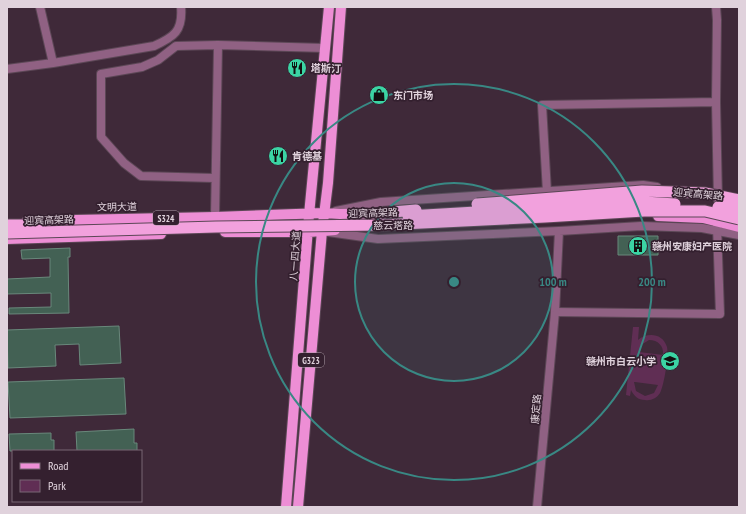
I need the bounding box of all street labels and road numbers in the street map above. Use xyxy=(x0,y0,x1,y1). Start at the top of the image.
street label: 迎宾高架路 xyxy=(673,185,723,203)
street label: 文明大道 xyxy=(97,200,137,214)
street label: 迎宾高架路 xyxy=(348,206,398,220)
road number: S324 xyxy=(153,211,179,225)
street label: 迎宾高架路 xyxy=(24,213,74,227)
street label: 慈云塔路 xyxy=(373,219,413,232)
street label: 八一四大道 xyxy=(287,231,303,281)
road number: G323 xyxy=(298,353,324,367)
street label: 康定路 xyxy=(528,393,544,425)

